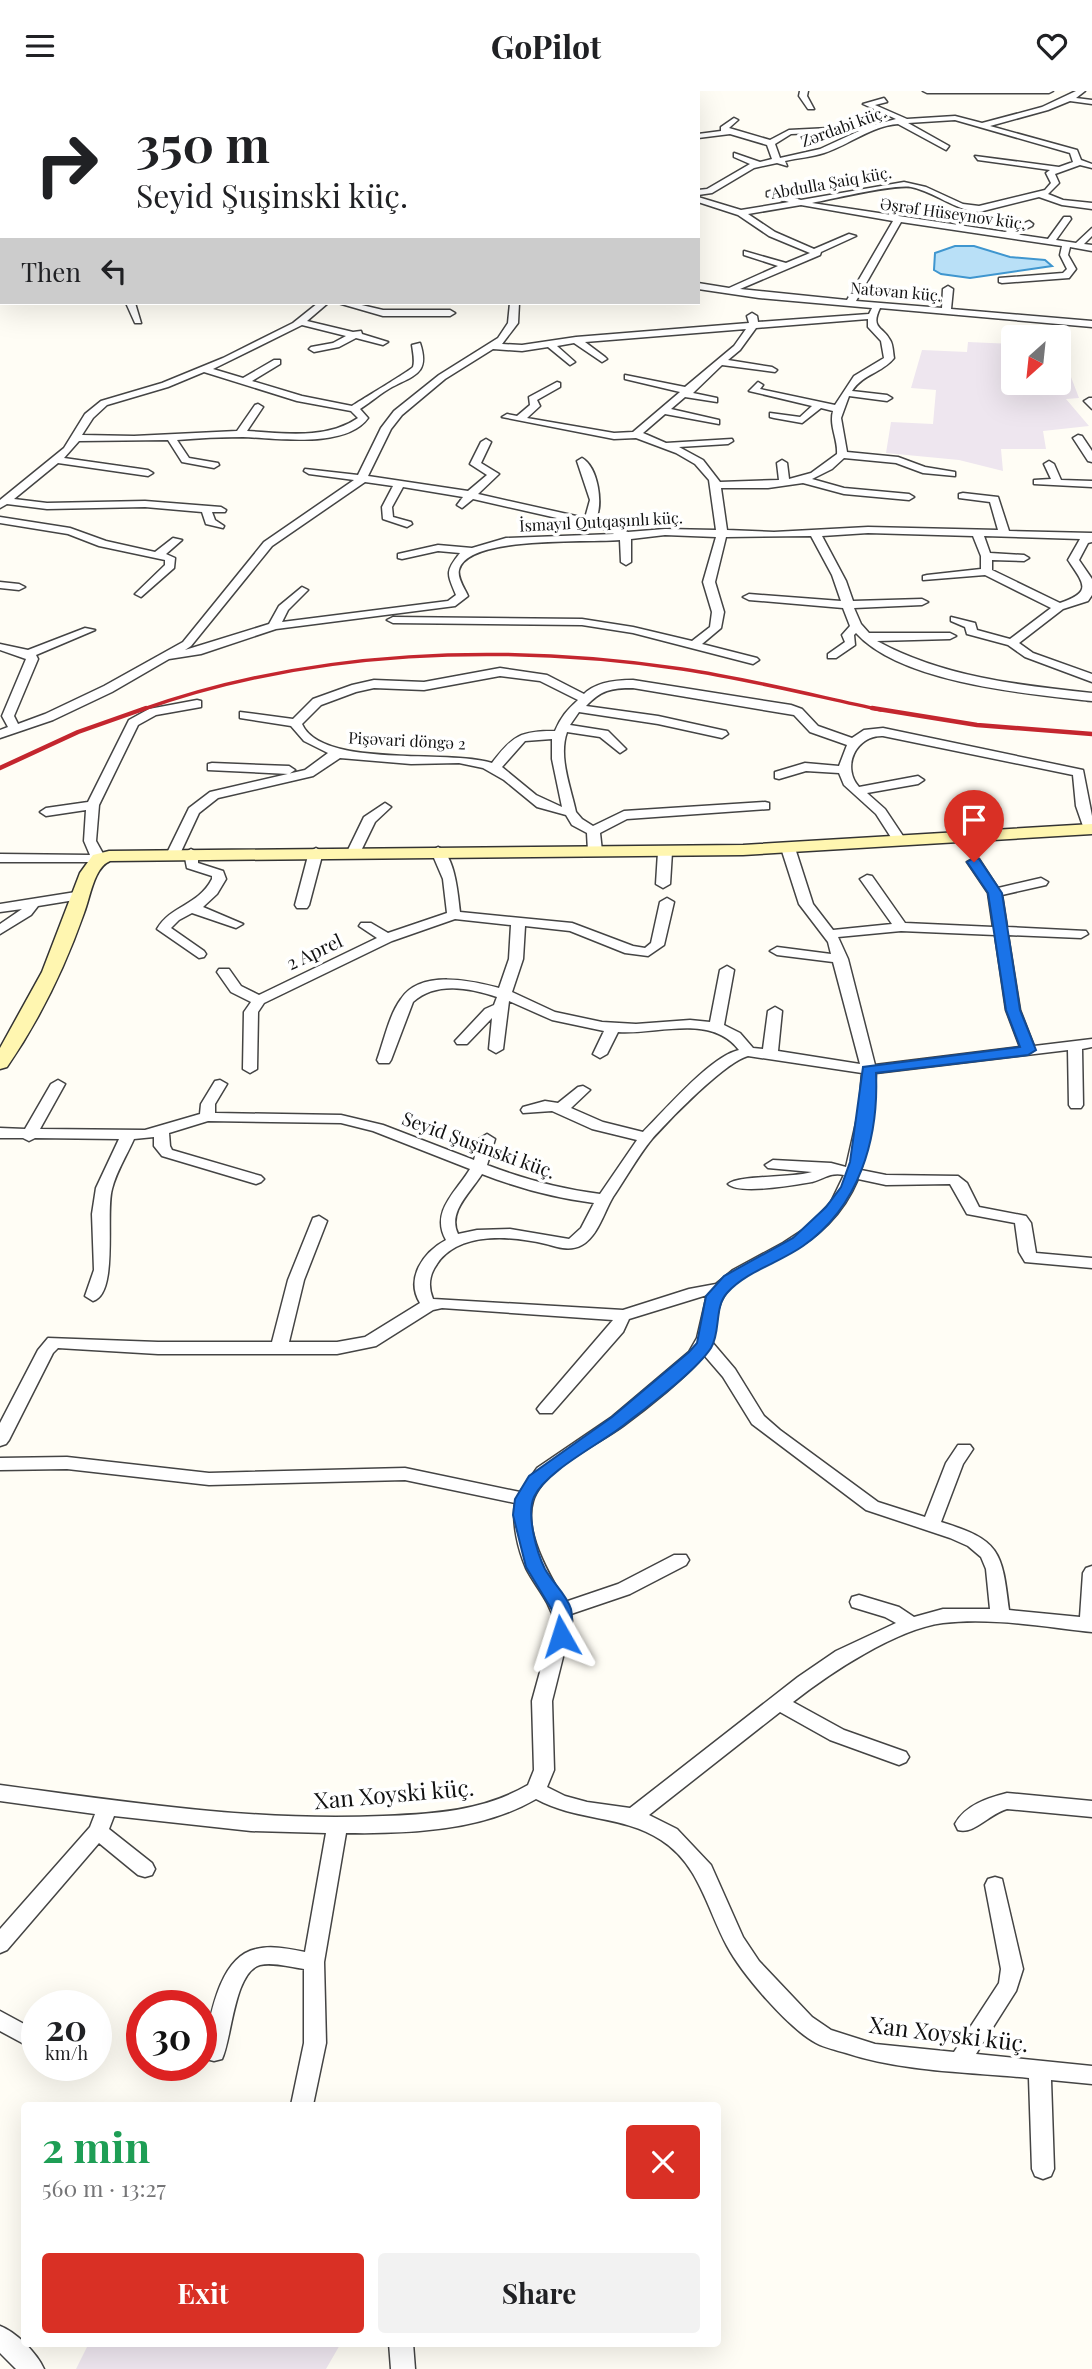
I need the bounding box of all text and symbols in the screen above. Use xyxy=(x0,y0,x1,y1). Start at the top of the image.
text: GoPilot xyxy=(491,24,601,67)
icon: menu xyxy=(21,27,59,65)
icon: heart xyxy=(1033,27,1071,65)
street label: Zərdabi küç. xyxy=(797,101,889,151)
text: 350 m xyxy=(136,110,270,175)
icon: right xyxy=(21,119,112,210)
street label: Abdulla Şaiq küç. xyxy=(768,161,893,203)
text: Seyid Şuşinski küç. xyxy=(136,173,408,216)
street label: Əşrəf Hüseynov küç. xyxy=(879,192,1027,234)
icon: left xyxy=(95,252,133,290)
text: Then xyxy=(21,254,81,289)
street label: Natəvan küç. xyxy=(849,277,943,305)
north arrow xyxy=(1001,325,1071,395)
map controls xyxy=(1001,325,1071,395)
street label: İsmayıl Qutqaşınlı küç. xyxy=(519,506,683,536)
street label: Pişəvari döngə 2 xyxy=(348,726,466,754)
pin xyxy=(944,790,1004,862)
icon: arrive xyxy=(955,801,993,839)
street label: 2 Aprel xyxy=(282,926,347,975)
street label: Seyid Şuşinski küç. xyxy=(399,1104,559,1184)
position arrow xyxy=(524,1599,598,1673)
street label: Xan Xoyski küç. xyxy=(313,1771,475,1815)
speed limit sign: 30 xyxy=(126,1990,217,2081)
text: 20 xyxy=(46,2003,87,2050)
street label: Xan Xoyski küç. xyxy=(867,2008,1031,2058)
text: km/h xyxy=(45,2041,88,2065)
text: 2 min xyxy=(42,2118,150,2174)
button: close xyxy=(626,2125,700,2199)
text: 560 m · 13:27 xyxy=(42,2172,166,2203)
button: Exit xyxy=(42,2253,364,2333)
button: Share xyxy=(378,2253,700,2333)

